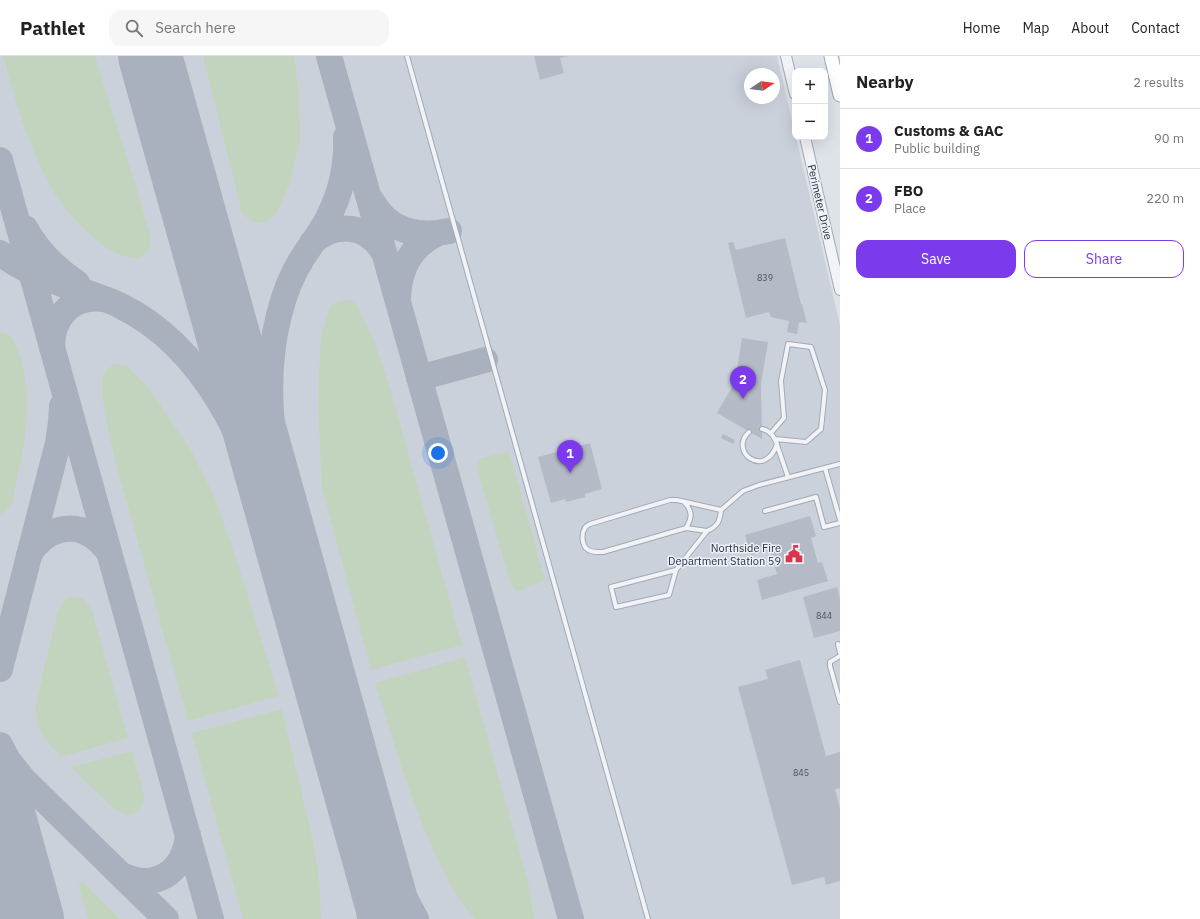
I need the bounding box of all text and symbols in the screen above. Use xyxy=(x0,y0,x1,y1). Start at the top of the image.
search box xyxy=(109,10,389,46)
text: Pathlet xyxy=(20,16,85,40)
icon: search xyxy=(123,17,145,39)
text: Search here xyxy=(155,18,236,37)
text: Home xyxy=(963,19,1000,37)
text: Map xyxy=(1022,19,1049,37)
text: About xyxy=(1071,19,1109,37)
text: Contact xyxy=(1131,19,1180,37)
north arrow xyxy=(744,68,780,104)
map controls xyxy=(792,68,828,140)
button: + xyxy=(792,68,828,104)
text: Nearby xyxy=(856,71,914,93)
text: 2 results xyxy=(1133,74,1184,91)
button: − xyxy=(792,104,828,140)
text: Customs & GAC xyxy=(894,121,1004,140)
text: 1 xyxy=(865,130,873,147)
text: 90 m xyxy=(1154,130,1184,147)
text: Public building xyxy=(894,140,980,157)
street label: Perimeter Drive xyxy=(805,163,835,241)
text: FBO xyxy=(894,181,924,200)
text: 2 xyxy=(865,190,873,207)
text: 220 m xyxy=(1146,190,1184,207)
text: Place xyxy=(894,200,926,217)
button: Save xyxy=(856,240,1016,278)
button: Share xyxy=(1024,240,1184,278)
house number: 839 xyxy=(757,272,773,283)
pin: 2 xyxy=(730,366,756,399)
pin: 1 xyxy=(557,440,583,473)
your location xyxy=(428,443,448,463)
place label: Northside Fire Department Station 59 xyxy=(668,541,781,568)
public building icon: Northside Fire Department Station 59 xyxy=(784,544,804,564)
house number: 844 xyxy=(816,610,832,621)
house number: 845 xyxy=(793,767,809,778)

